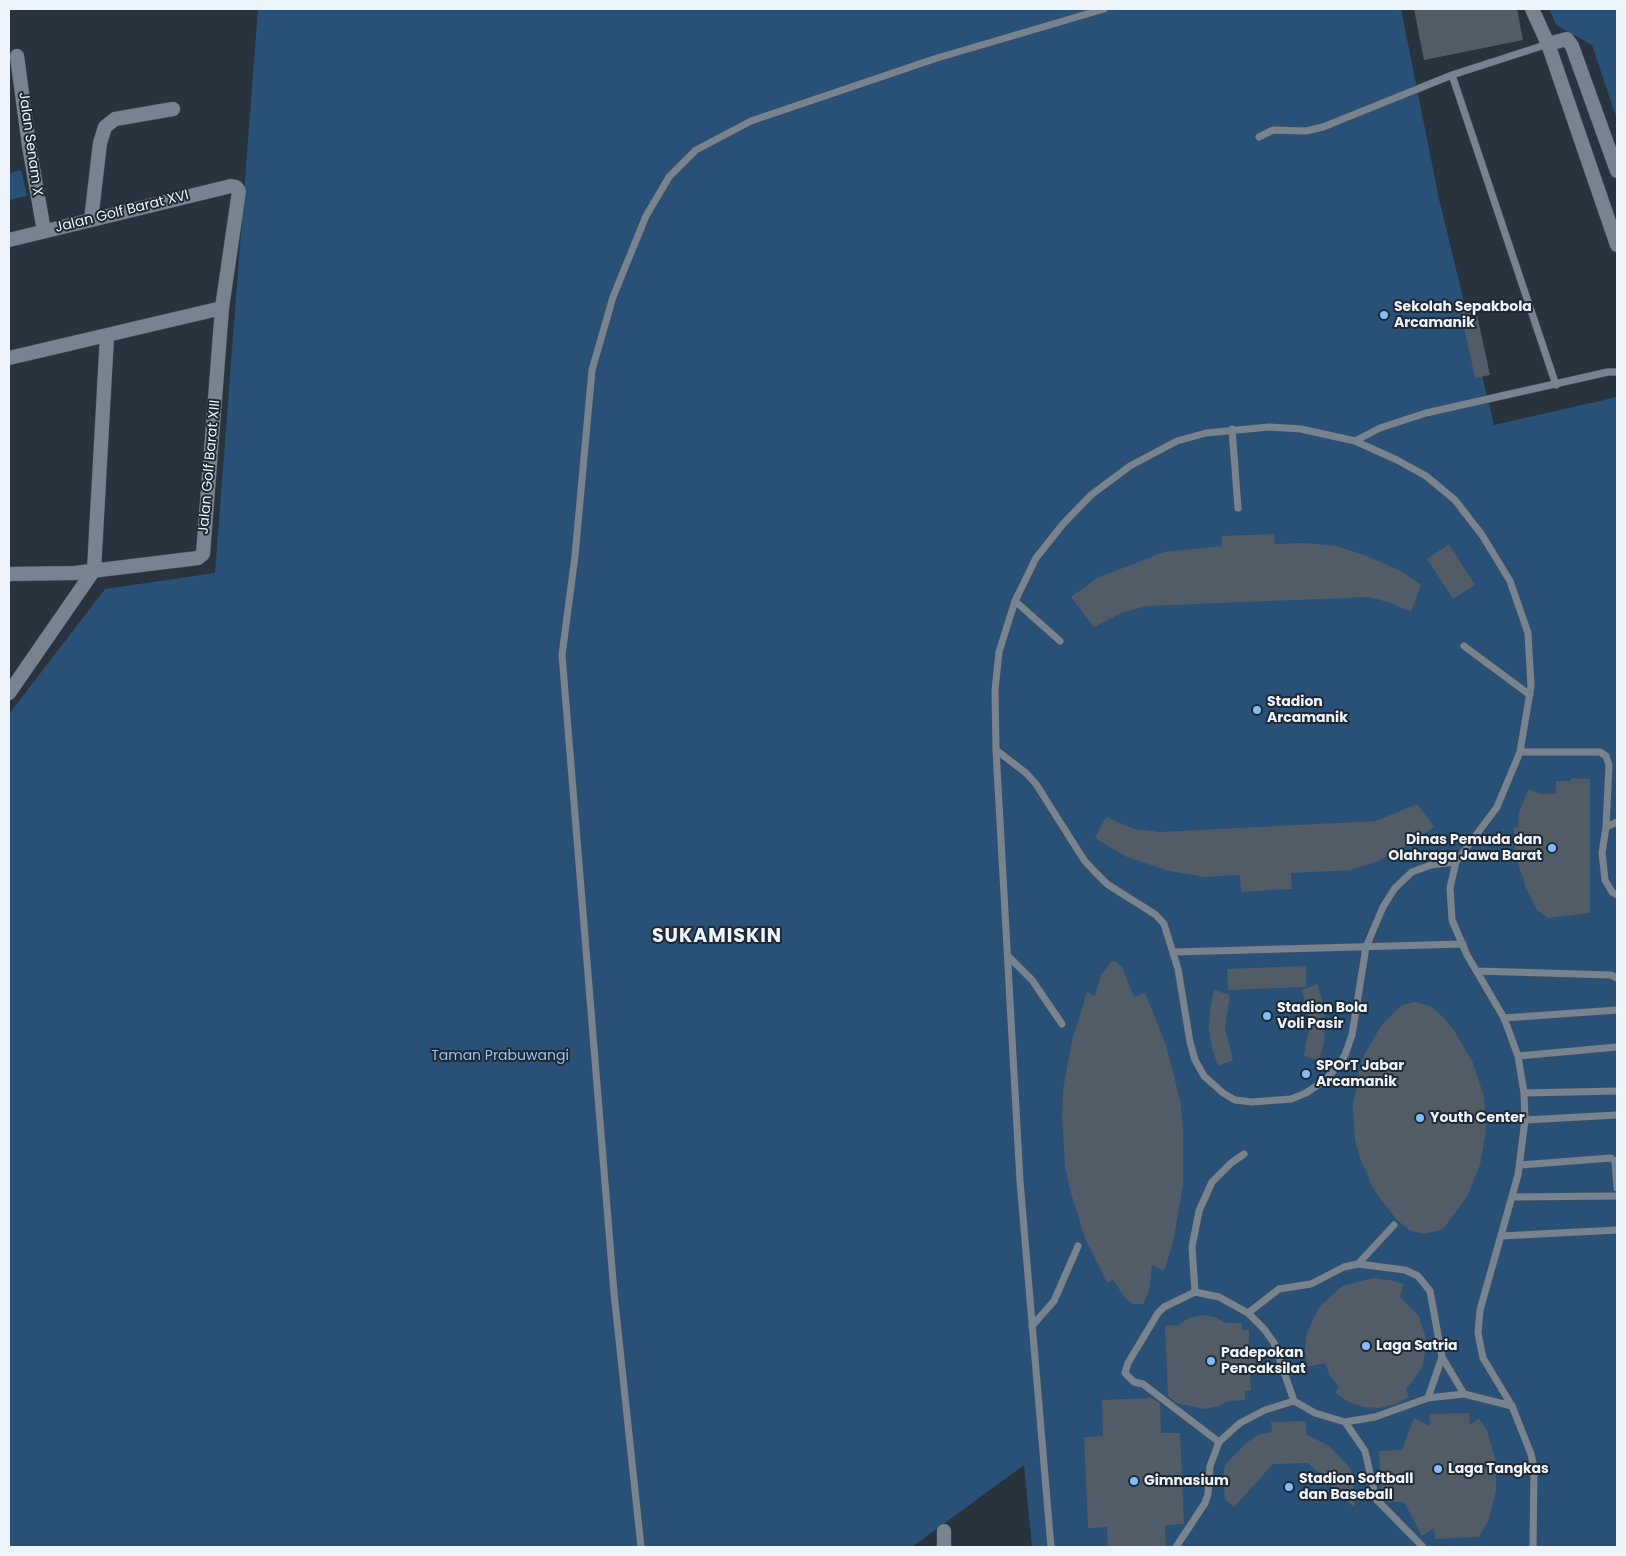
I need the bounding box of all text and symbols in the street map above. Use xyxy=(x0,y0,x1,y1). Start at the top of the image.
street label: Jalan Senam X xyxy=(14,91,46,197)
street label: Jalan Golf Barat XVI xyxy=(53,187,191,237)
place label: Sekolah Sepakbola Arcamanik xyxy=(1394,299,1532,332)
marker: Sekolah Sepakbola Arcamanik xyxy=(1378,309,1390,321)
street label: Jalan Golf Barat XIII xyxy=(196,399,224,535)
place label: Stadion Arcamanik xyxy=(1267,694,1348,726)
marker: Stadion Arcamanik xyxy=(1251,704,1263,716)
place label: Dinas Pemuda dan Olahraga Jawa Barat xyxy=(1388,832,1542,864)
marker: Dinas Pemuda dan Olahraga Jawa Barat xyxy=(1546,842,1558,854)
district label: SUKAMISKIN xyxy=(651,926,783,948)
place label: Stadion Bola Voli Pasir xyxy=(1277,1000,1368,1032)
marker: Stadion Bola Voli Pasir xyxy=(1261,1010,1273,1022)
park label: Taman Prabuwangi xyxy=(431,1048,569,1064)
place label: SPOrT Jabar Arcamanik xyxy=(1316,1058,1404,1090)
marker: SPOrT Jabar Arcamanik xyxy=(1300,1068,1312,1080)
place label: Youth Center xyxy=(1430,1110,1525,1126)
marker: Youth Center xyxy=(1414,1112,1426,1124)
place label: Laga Satria xyxy=(1376,1338,1458,1354)
marker: Laga Satria xyxy=(1360,1340,1372,1352)
place label: Padepokan Pencaksilat xyxy=(1221,1345,1306,1378)
marker: Padepokan Pencaksilat xyxy=(1205,1355,1217,1367)
place label: Laga Tangkas xyxy=(1448,1461,1549,1477)
marker: Laga Tangkas xyxy=(1432,1463,1444,1475)
place label: Stadion Softball dan Baseball xyxy=(1299,1471,1413,1504)
place label: Gimnasium xyxy=(1144,1473,1229,1489)
marker: Gimnasium xyxy=(1128,1475,1140,1487)
marker: Stadion Softball dan Baseball xyxy=(1283,1481,1295,1493)

